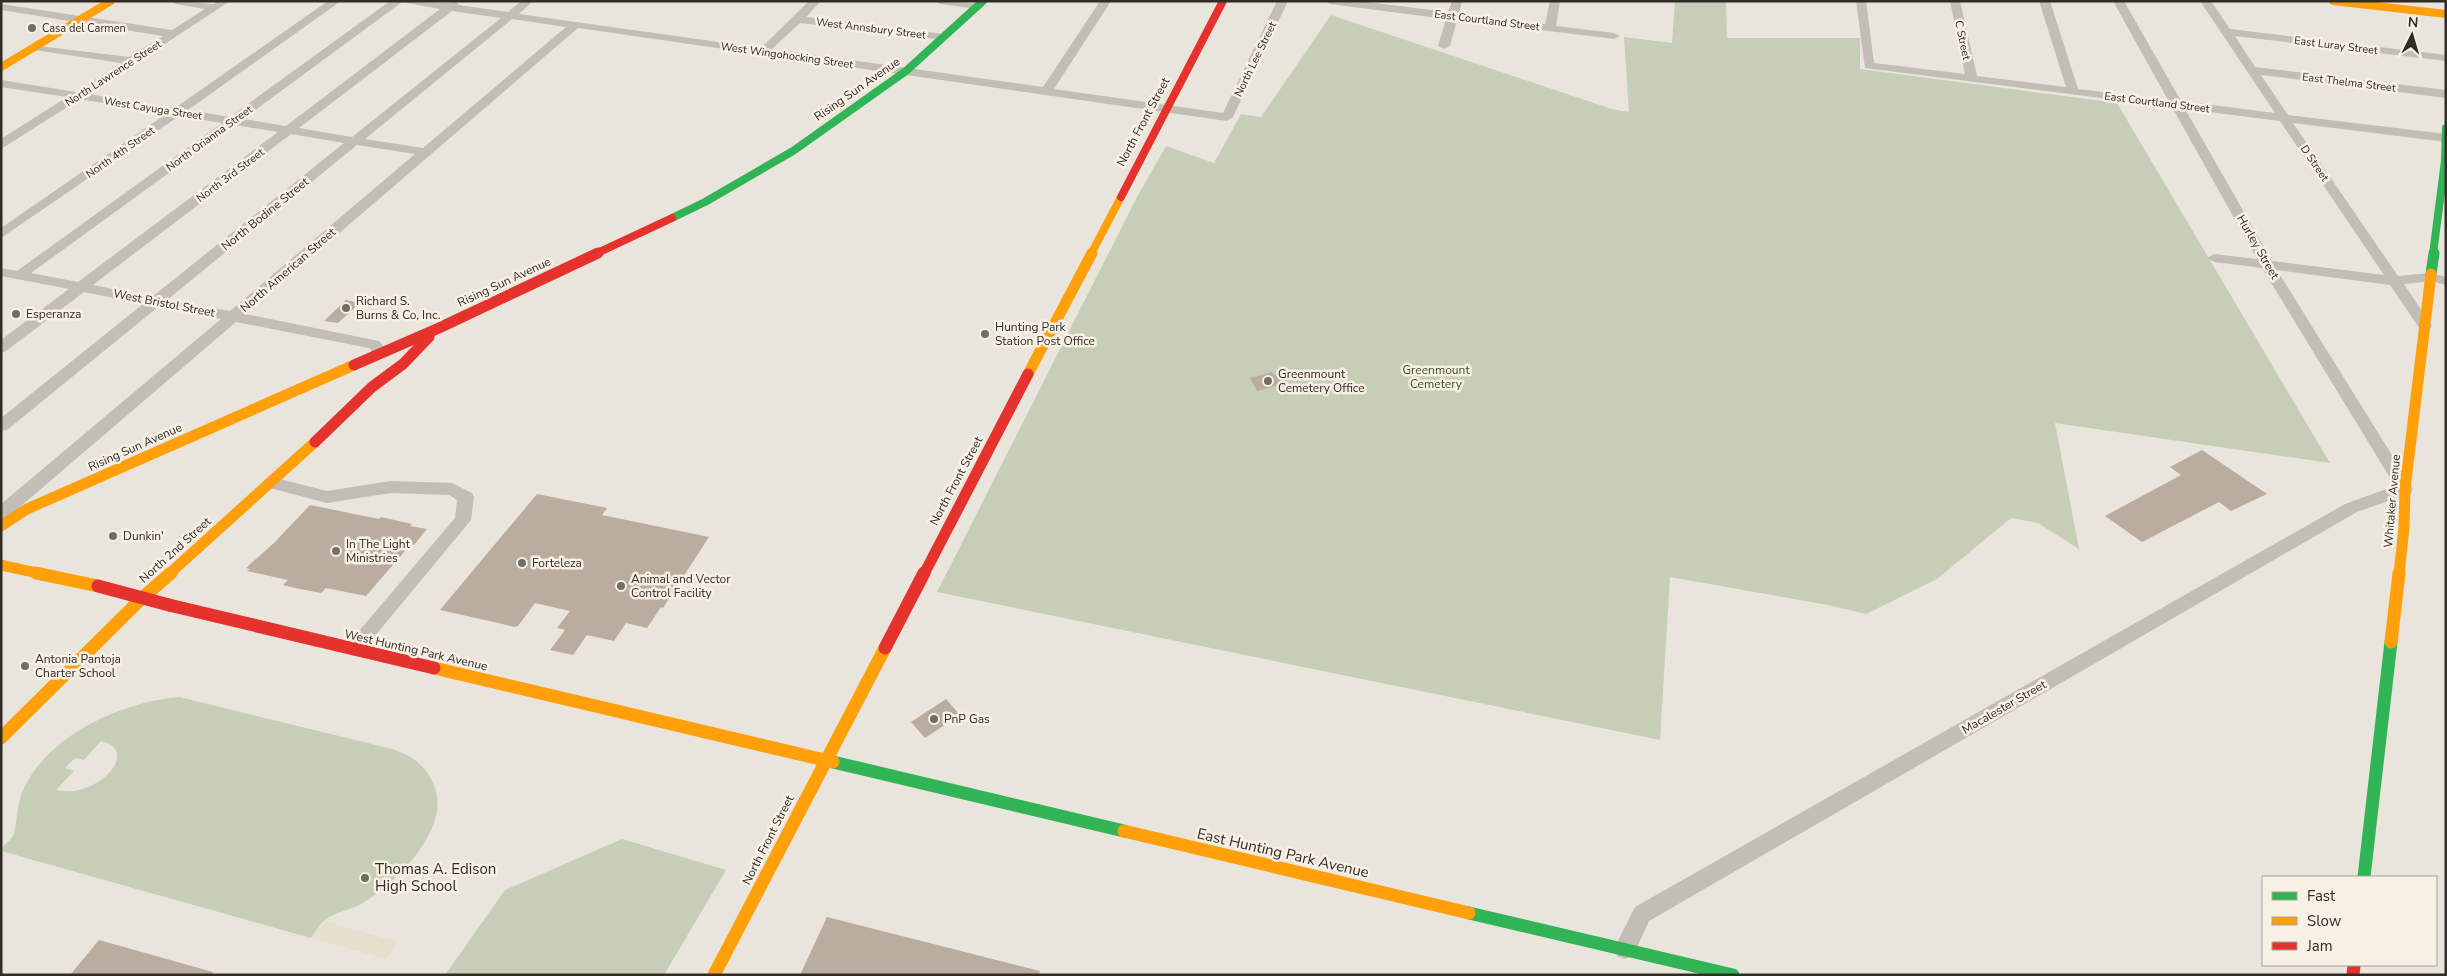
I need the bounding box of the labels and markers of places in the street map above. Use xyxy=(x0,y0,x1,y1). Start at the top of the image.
place label: Casa del Carmen xyxy=(42,21,126,36)
marker: Casa del Carmen xyxy=(26,22,38,34)
place label: Richard S. Burns & Co, Inc. xyxy=(356,293,440,323)
marker: Richard S. Burns & Co, Inc. xyxy=(340,302,352,314)
place label: Esperanza xyxy=(26,306,81,322)
marker: Esperanza xyxy=(10,308,22,320)
place label: Hunting Park Station Post Office xyxy=(995,319,1095,349)
marker: Hunting Park Station Post Office xyxy=(979,328,991,340)
place label: Greenmount Cemetery Office xyxy=(1278,366,1365,396)
marker: Greenmount Cemetery Office xyxy=(1262,375,1274,387)
place label: Dunkin' xyxy=(123,528,164,544)
marker: Dunkin' xyxy=(107,530,119,542)
place label: In The Light Ministries xyxy=(346,536,411,566)
marker: In The Light Ministries xyxy=(330,545,342,557)
place label: Forteleza xyxy=(532,555,582,571)
marker: Forteleza xyxy=(516,557,528,569)
place label: Animal and Vector Control Facility xyxy=(631,571,731,601)
marker: Animal and Vector Control Facility xyxy=(615,580,627,592)
place label: Antonia Pantoja Charter School xyxy=(35,651,121,681)
marker: Antonia Pantoja Charter School xyxy=(19,660,31,672)
place label: PnP Gas xyxy=(944,711,990,727)
marker: PnP Gas xyxy=(928,713,940,725)
place label: Thomas A. Edison High School xyxy=(375,859,496,896)
marker: Thomas A. Edison High School xyxy=(359,872,371,884)

